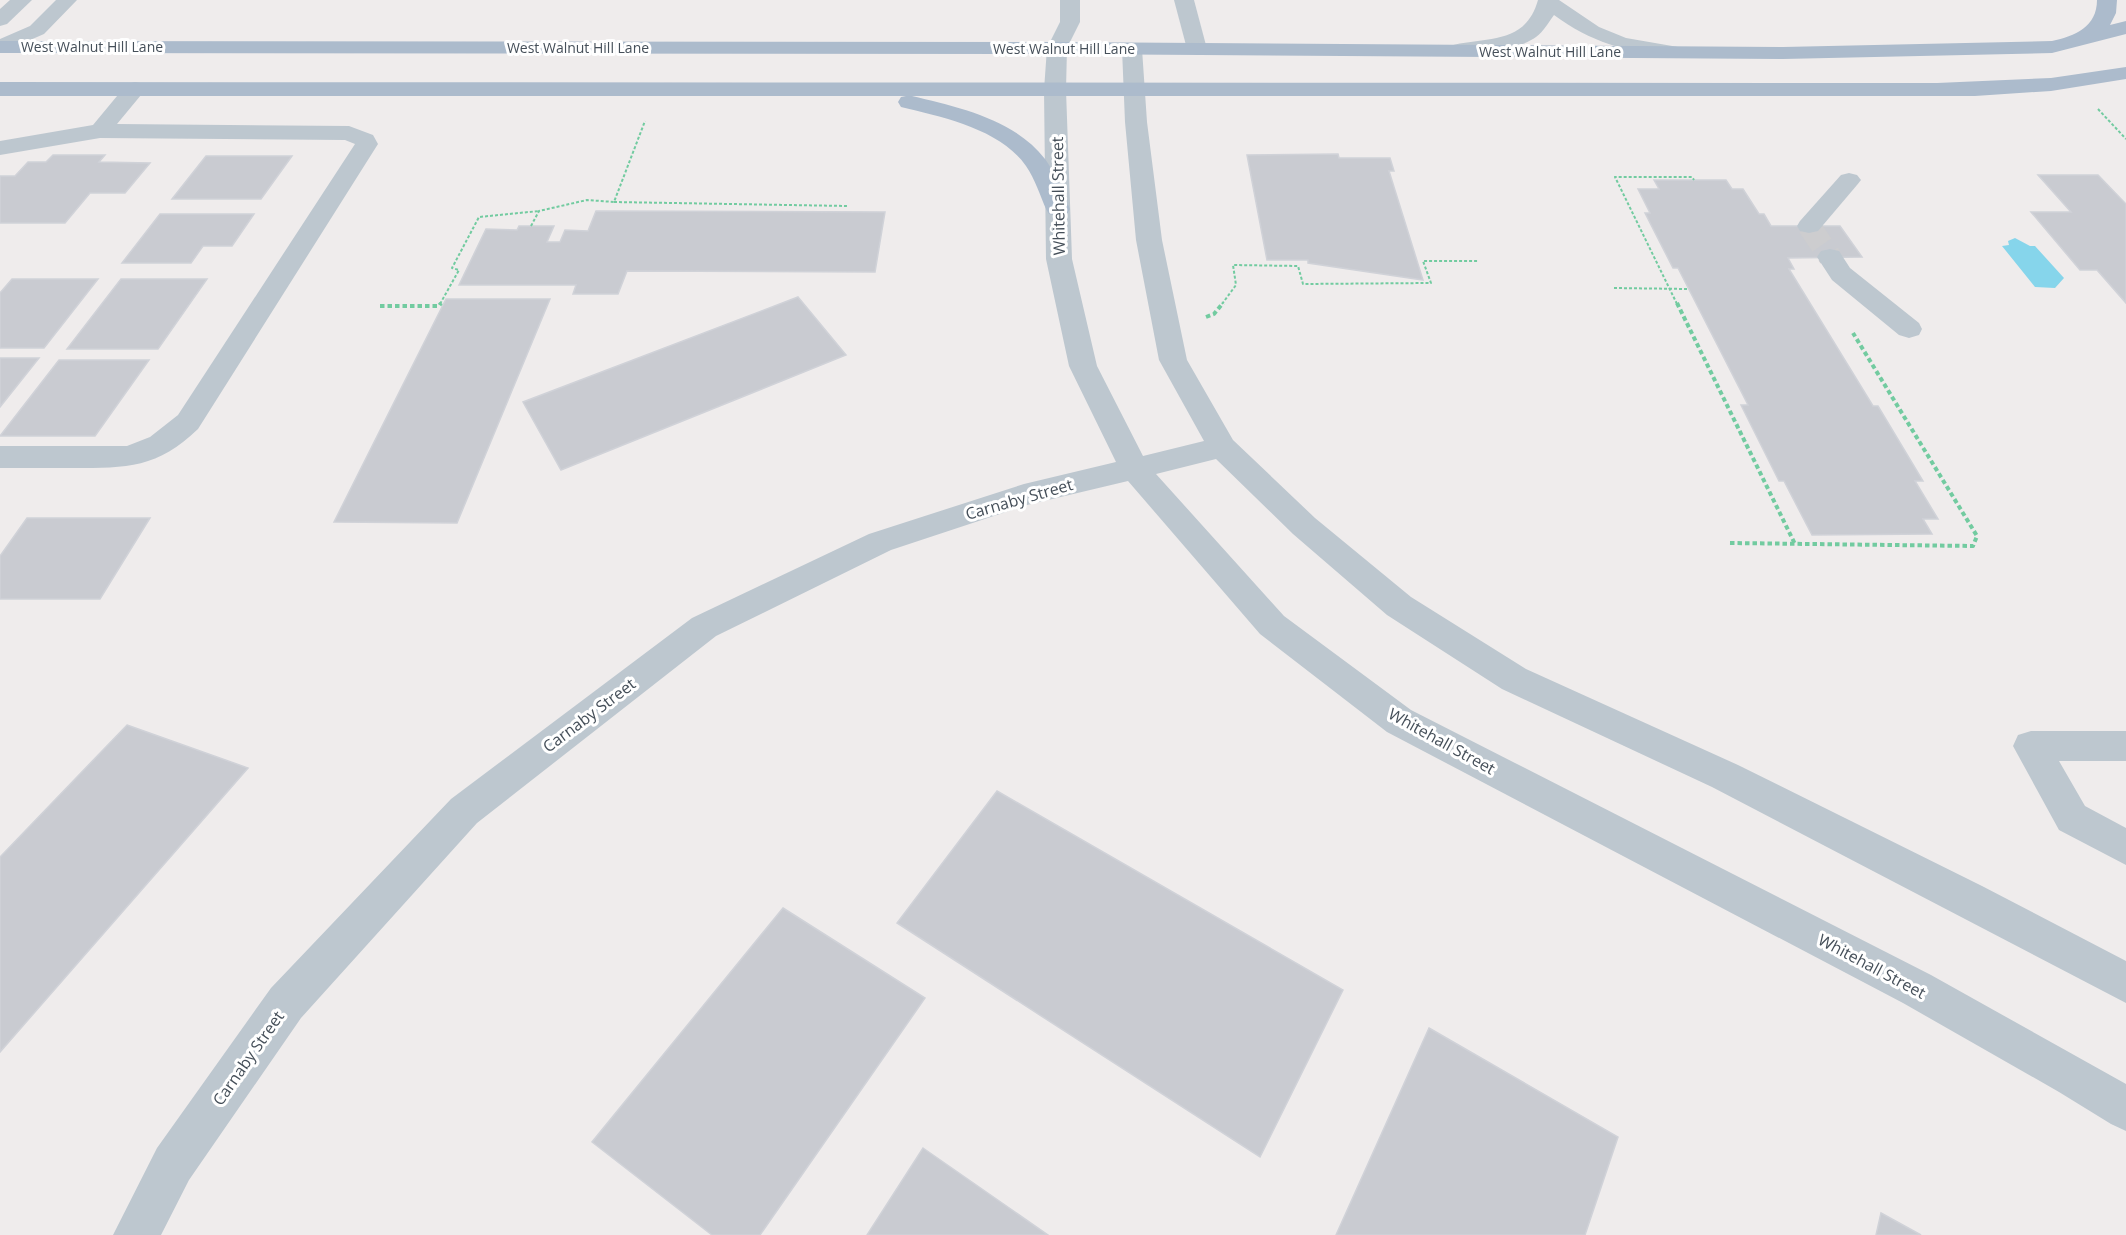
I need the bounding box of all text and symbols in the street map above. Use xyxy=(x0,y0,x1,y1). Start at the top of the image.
street label: West Walnut Hill Lane xyxy=(21,37,163,56)
street label: West Walnut Hill Lane xyxy=(507,38,649,57)
street label: West Walnut Hill Lane xyxy=(993,39,1135,58)
street label: West Walnut Hill Lane xyxy=(1479,42,1621,61)
street label: Whitehall Street xyxy=(1046,136,1070,256)
street label: Carnaby Street xyxy=(963,473,1076,525)
street label: Carnaby Street xyxy=(538,673,640,757)
street label: Whitehall Street xyxy=(1385,703,1500,780)
street label: Whitehall Street xyxy=(1814,928,1930,1004)
street label: Carnaby Street xyxy=(207,1006,289,1110)

